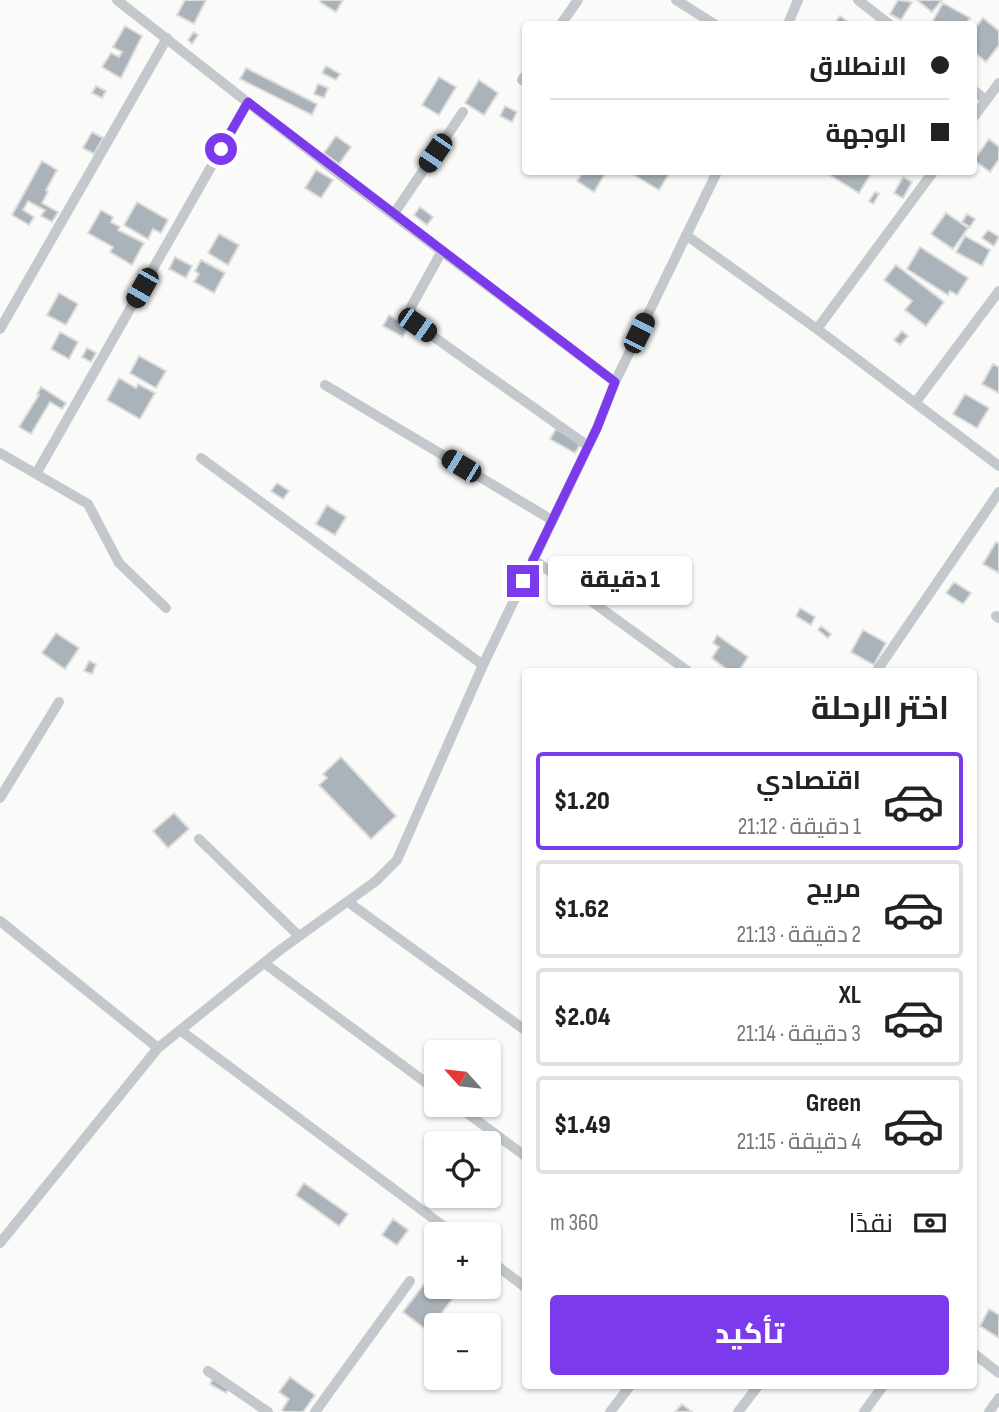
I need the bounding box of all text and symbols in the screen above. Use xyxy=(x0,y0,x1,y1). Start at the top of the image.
text: الانطلاق xyxy=(809,52,907,83)
text: الوجهة xyxy=(826,119,907,150)
car xyxy=(415,130,456,176)
route start xyxy=(205,133,237,165)
car xyxy=(123,265,162,311)
car xyxy=(394,304,441,346)
car xyxy=(621,310,658,356)
car xyxy=(438,446,485,486)
callout: 1 دقيقة xyxy=(548,556,691,606)
route end xyxy=(507,565,539,597)
text: 1 دقيقة xyxy=(580,566,660,594)
text: اختر الرحلة xyxy=(811,690,949,729)
text: اقتصادي xyxy=(756,766,861,797)
icon: car xyxy=(882,770,945,833)
text: $1.20 xyxy=(554,786,610,817)
text: 1 دقيقة · 21:12 xyxy=(738,813,861,841)
text: مريح xyxy=(806,874,861,905)
icon: car xyxy=(882,878,945,941)
text: $1.62 xyxy=(554,894,609,925)
text: 2 دقيقة · 21:13 xyxy=(737,921,861,949)
text: XL xyxy=(839,980,861,1011)
icon: car xyxy=(882,986,945,1049)
text: $2.04 xyxy=(554,1002,610,1033)
text: 3 دقيقة · 21:14 xyxy=(736,1020,861,1048)
north arrow xyxy=(424,1040,500,1116)
map controls xyxy=(424,1040,501,1390)
text: Green xyxy=(806,1088,861,1119)
icon: car xyxy=(882,1094,945,1157)
text: $1.49 xyxy=(554,1110,611,1141)
text: 4 دقيقة · 21:15 xyxy=(737,1128,861,1156)
button: locate xyxy=(424,1131,501,1208)
icon: cash xyxy=(911,1204,949,1242)
text: 360 m xyxy=(550,1209,598,1237)
text: نقدًا xyxy=(849,1209,893,1240)
button: + xyxy=(424,1222,501,1299)
button: تأكيد xyxy=(550,1295,949,1375)
button: − xyxy=(424,1313,501,1390)

